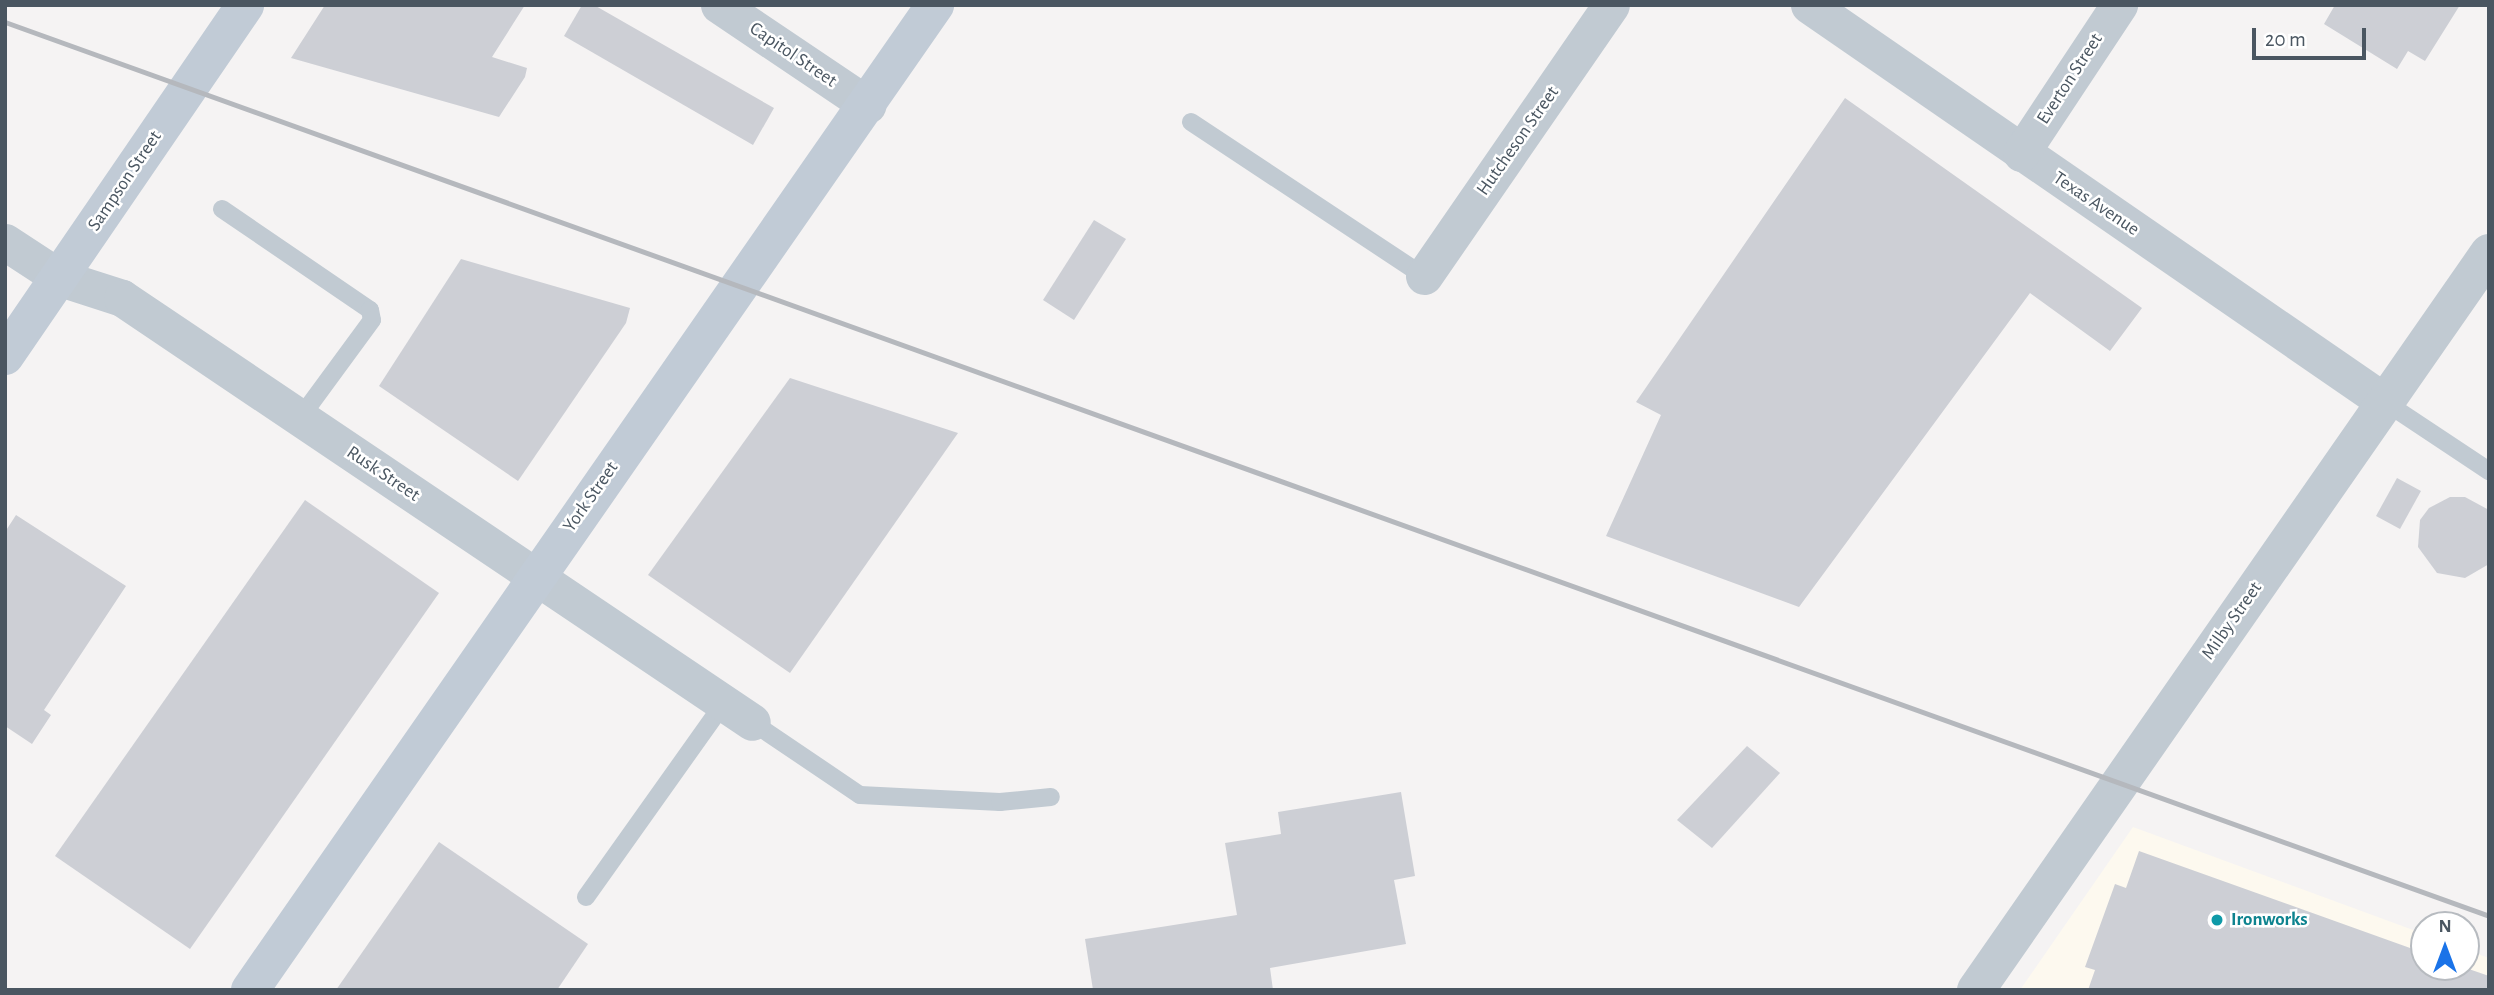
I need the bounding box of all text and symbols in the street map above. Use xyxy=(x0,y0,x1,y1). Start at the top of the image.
scale bar xyxy=(2256,14,2370,58)
street label: Capitol Street xyxy=(745,17,841,93)
street label: Everton Street xyxy=(2032,29,2108,129)
text: 20 m xyxy=(2265,29,2306,50)
street label: Hutcheson Street xyxy=(1472,82,1564,200)
street label: Sampson Street xyxy=(83,127,167,235)
street label: Texas Avenue xyxy=(2049,167,2143,241)
street label: Rusk Street xyxy=(342,441,424,507)
street label: York Street xyxy=(559,457,623,537)
street label: Milby Street xyxy=(2197,578,2267,664)
place label: Ironworks xyxy=(2231,909,2308,931)
north arrow xyxy=(2410,911,2480,981)
marker: Ironworks xyxy=(2209,912,2225,928)
text: N xyxy=(2438,917,2452,936)

